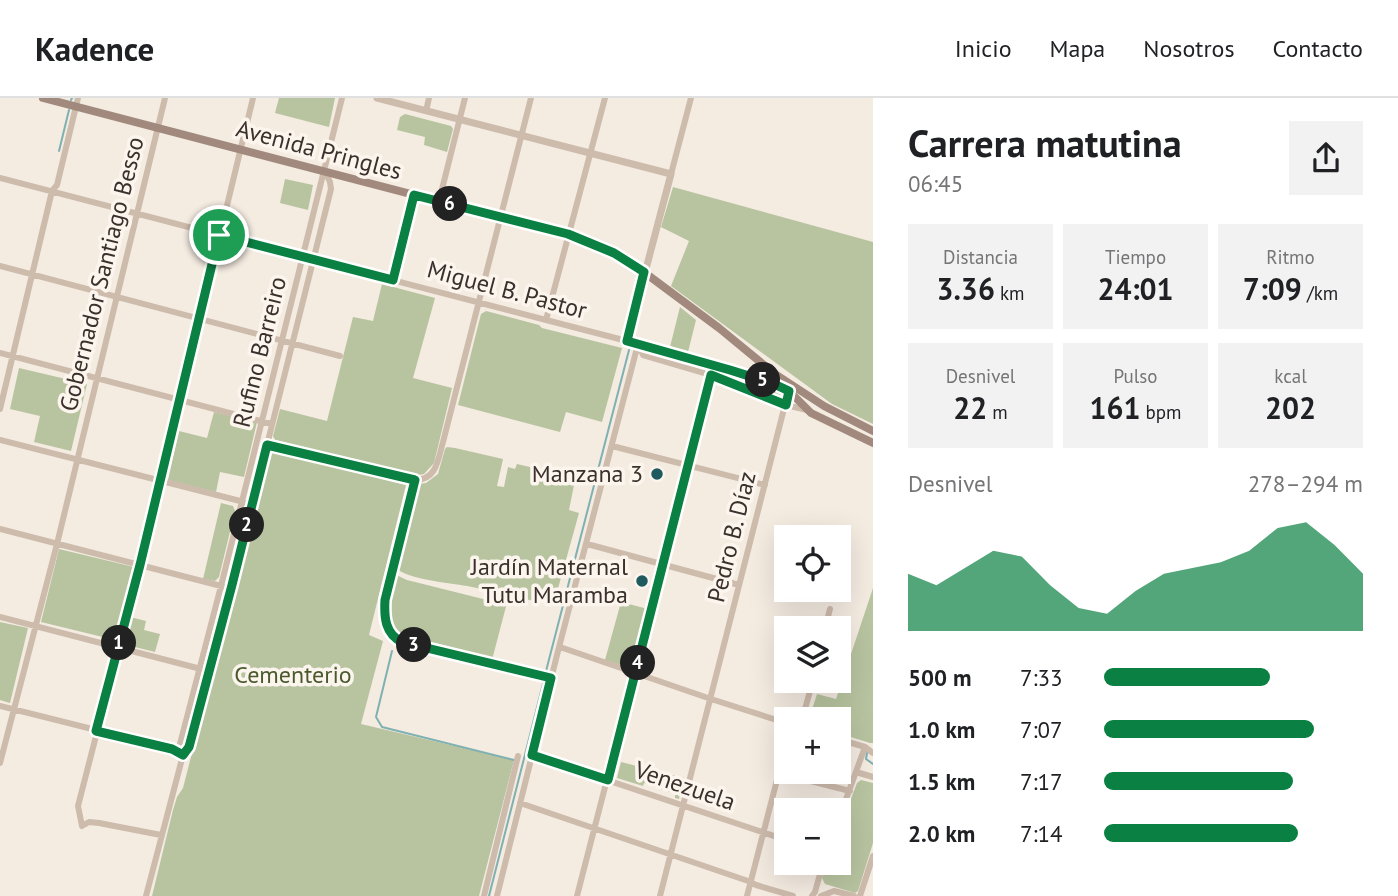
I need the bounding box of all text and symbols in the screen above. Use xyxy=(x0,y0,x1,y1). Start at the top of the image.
text: Kadence xyxy=(35,27,154,70)
text: Inicio xyxy=(955,33,1012,64)
text: Mapa xyxy=(1050,33,1105,64)
text: Nosotros xyxy=(1143,33,1235,64)
text: Contacto xyxy=(1273,33,1363,64)
street label: Avenida Pringles xyxy=(233,113,405,186)
text: Carrera matutina xyxy=(908,118,1182,167)
button: share xyxy=(1289,121,1363,195)
street label: Gobernador Santiago Besso xyxy=(52,133,151,414)
text: 06:45 xyxy=(908,169,963,198)
pin: 6 xyxy=(433,186,468,222)
text: 6 xyxy=(444,191,455,215)
pin xyxy=(189,205,249,265)
icon: arrive xyxy=(200,216,238,254)
text: Distancia xyxy=(943,245,1018,269)
text: Tiempo xyxy=(1105,245,1166,269)
text: Ritmo xyxy=(1266,245,1315,269)
street label: Miguel B. Pastor xyxy=(424,253,590,326)
text: 3.36 xyxy=(936,269,995,308)
text: 24:01 xyxy=(1097,269,1174,308)
text: 7:09 xyxy=(1243,269,1302,308)
street label: Rufino Barreiro xyxy=(226,273,293,430)
text: km xyxy=(995,281,1025,305)
text: /km xyxy=(1302,281,1338,305)
pin: 5 xyxy=(746,362,780,398)
text: Desnivel xyxy=(946,364,1015,388)
text: Pulso xyxy=(1114,364,1157,388)
text: kcal xyxy=(1274,364,1307,388)
text: 5 xyxy=(757,367,768,391)
text: 22 xyxy=(953,388,987,427)
text: 161 xyxy=(1089,388,1140,427)
text: 202 xyxy=(1265,388,1316,427)
text: m xyxy=(987,400,1008,424)
text: bpm xyxy=(1140,400,1182,424)
place label: Manzana 3 xyxy=(532,458,643,489)
marker: Manzana 3 xyxy=(649,466,665,482)
street label: Pedro B. Díaz xyxy=(700,468,763,605)
text: Desnivel xyxy=(908,469,992,498)
text: 278–294 m xyxy=(1248,469,1363,498)
pin: 2 xyxy=(230,508,264,542)
text: 2 xyxy=(241,512,252,536)
map controls xyxy=(774,525,851,875)
button: locate xyxy=(774,525,851,602)
place label: Jardín Maternal Tutu Maramba xyxy=(470,551,628,610)
marker: Jardín Maternal Tutu Maramba xyxy=(634,573,650,589)
button: layers xyxy=(774,616,851,693)
pin: 1 xyxy=(102,626,136,660)
pin: 3 xyxy=(396,628,432,662)
text: 1 xyxy=(113,630,124,654)
text: 3 xyxy=(408,632,419,656)
pin: 4 xyxy=(620,646,656,680)
text: 4 xyxy=(632,650,643,674)
park label: Cementerio xyxy=(234,659,352,690)
text: 500 m xyxy=(908,663,971,692)
text: 7:33 xyxy=(1020,663,1063,692)
button: + xyxy=(774,707,851,784)
text: 1.0 km xyxy=(908,715,975,744)
text: 7:07 xyxy=(1020,715,1063,744)
street label: Venezuela xyxy=(630,754,740,817)
text: 1.5 km xyxy=(908,767,975,796)
text: 7:17 xyxy=(1020,767,1063,796)
button: − xyxy=(774,798,851,875)
text: 2.0 km xyxy=(908,819,975,848)
text: 7:14 xyxy=(1020,819,1063,848)

